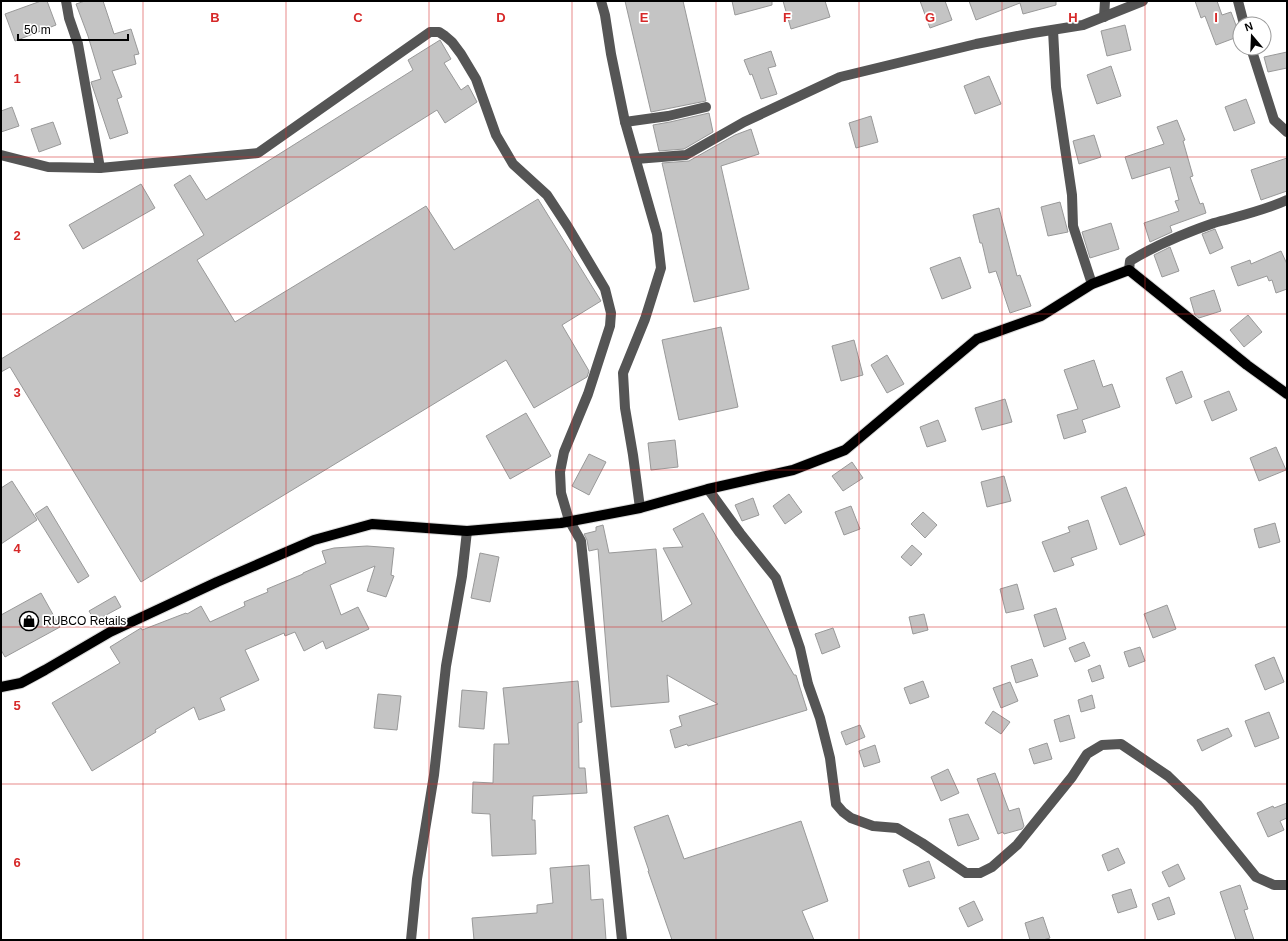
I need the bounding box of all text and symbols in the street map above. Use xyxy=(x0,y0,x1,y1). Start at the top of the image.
text: B xyxy=(210,10,220,25)
text: C xyxy=(353,10,363,25)
text: D xyxy=(496,10,506,25)
text: E xyxy=(640,10,649,25)
text: F xyxy=(783,10,791,25)
text: G xyxy=(925,10,935,25)
text: H xyxy=(1068,10,1078,25)
text: I xyxy=(1214,10,1218,25)
scale bar xyxy=(18,16,128,42)
north arrow xyxy=(1232,16,1272,56)
text: N xyxy=(1243,20,1255,34)
text: 50 m xyxy=(24,23,51,37)
text: 1 xyxy=(13,71,21,86)
text: 2 xyxy=(13,228,21,243)
text: 3 xyxy=(13,385,21,400)
text: 4 xyxy=(13,541,21,556)
shop icon: RUBCO Retails xyxy=(18,610,40,632)
place label: RUBCO Retails xyxy=(43,614,126,628)
text: 5 xyxy=(13,698,21,713)
text: 6 xyxy=(13,855,21,870)

